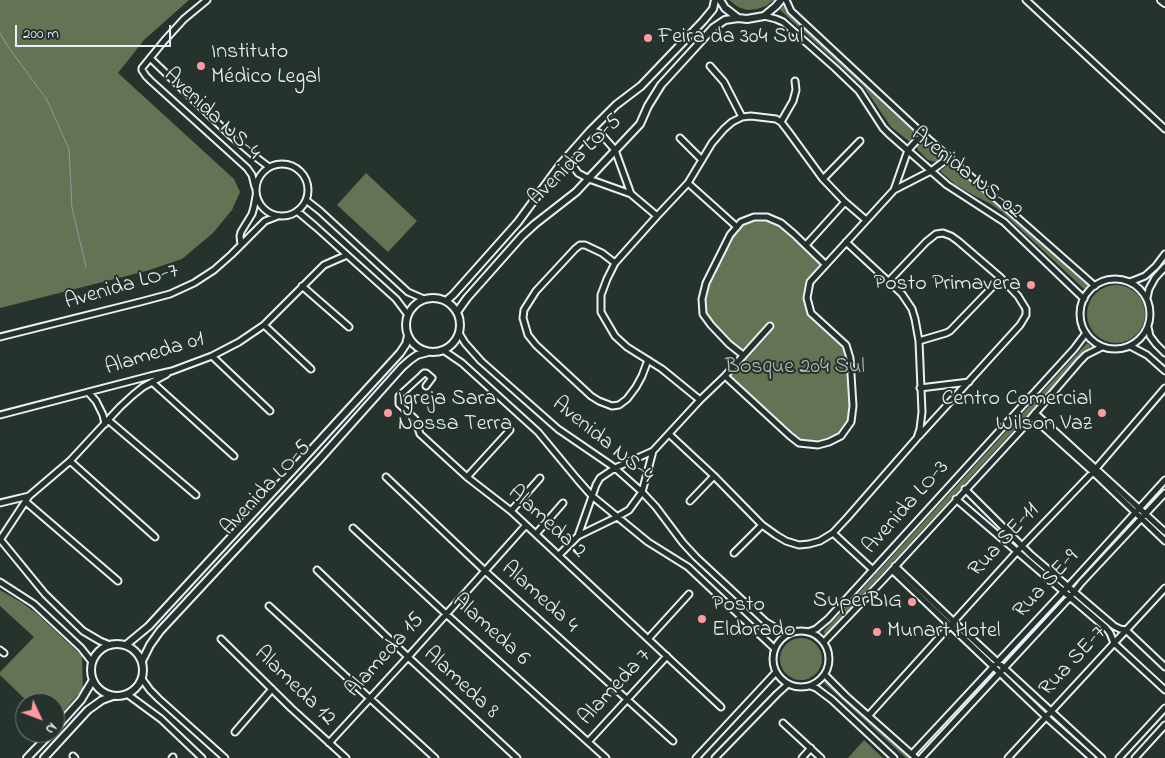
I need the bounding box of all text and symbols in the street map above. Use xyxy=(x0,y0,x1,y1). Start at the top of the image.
scale bar xyxy=(18,15,174,47)
text: 200 m xyxy=(23,23,59,45)
place label: Feira da 304 Sul xyxy=(658,25,804,51)
marker: Feira da 304 Sul xyxy=(642,32,654,44)
place label: Instituto Médico Legal xyxy=(211,40,321,91)
marker: Instituto Médico Legal xyxy=(195,60,207,72)
street label: Avenida NS-4 xyxy=(157,63,265,167)
street label: Avenida LO-5 xyxy=(523,110,629,212)
street label: Avenida NS-02 xyxy=(905,122,1027,226)
street label: Avenida LO-7 xyxy=(62,259,182,317)
place label: Posto Primavera xyxy=(874,272,1021,298)
marker: Posto Primavera xyxy=(1025,279,1037,291)
street label: Alameda 01 xyxy=(102,327,208,383)
park label: Bosque 204 Sul xyxy=(725,355,865,381)
place label: Igreja Sara Nossa Terra xyxy=(398,387,512,438)
place label: Centro Comercial Wilson Vaz xyxy=(941,387,1092,438)
street label: Avenida NS-4 xyxy=(546,392,658,490)
marker: Igreja Sara Nossa Terra xyxy=(382,407,394,419)
marker: Centro Comercial Wilson Vaz xyxy=(1096,407,1108,419)
street label: Avenida LO-5 xyxy=(216,436,318,542)
street label: Avenida LO-3 xyxy=(858,456,956,560)
street label: Alameda 2 xyxy=(501,481,591,565)
street label: Rua SE-11 xyxy=(964,498,1046,584)
street label: Rua SE-9 xyxy=(1009,545,1085,625)
street label: Alameda 4 xyxy=(495,556,583,640)
street label: Alameda 6 xyxy=(446,589,534,673)
place label: SuperBIG xyxy=(813,589,902,615)
place label: Posto Eldorado xyxy=(712,593,795,644)
marker: SuperBIG xyxy=(906,596,918,608)
street label: Alameda 15 xyxy=(341,608,431,704)
marker: Posto Eldorado xyxy=(696,613,708,625)
place label: Munart Hotel xyxy=(887,619,1000,645)
street label: Rua SE-7 xyxy=(1035,621,1113,703)
marker: Munart Hotel xyxy=(871,626,883,638)
street label: Alameda 12 xyxy=(248,641,340,733)
street label: Alameda 8 xyxy=(417,642,503,726)
street label: Alameda 7 xyxy=(574,644,658,732)
north arrow xyxy=(15,693,65,743)
text: N xyxy=(40,717,62,739)

